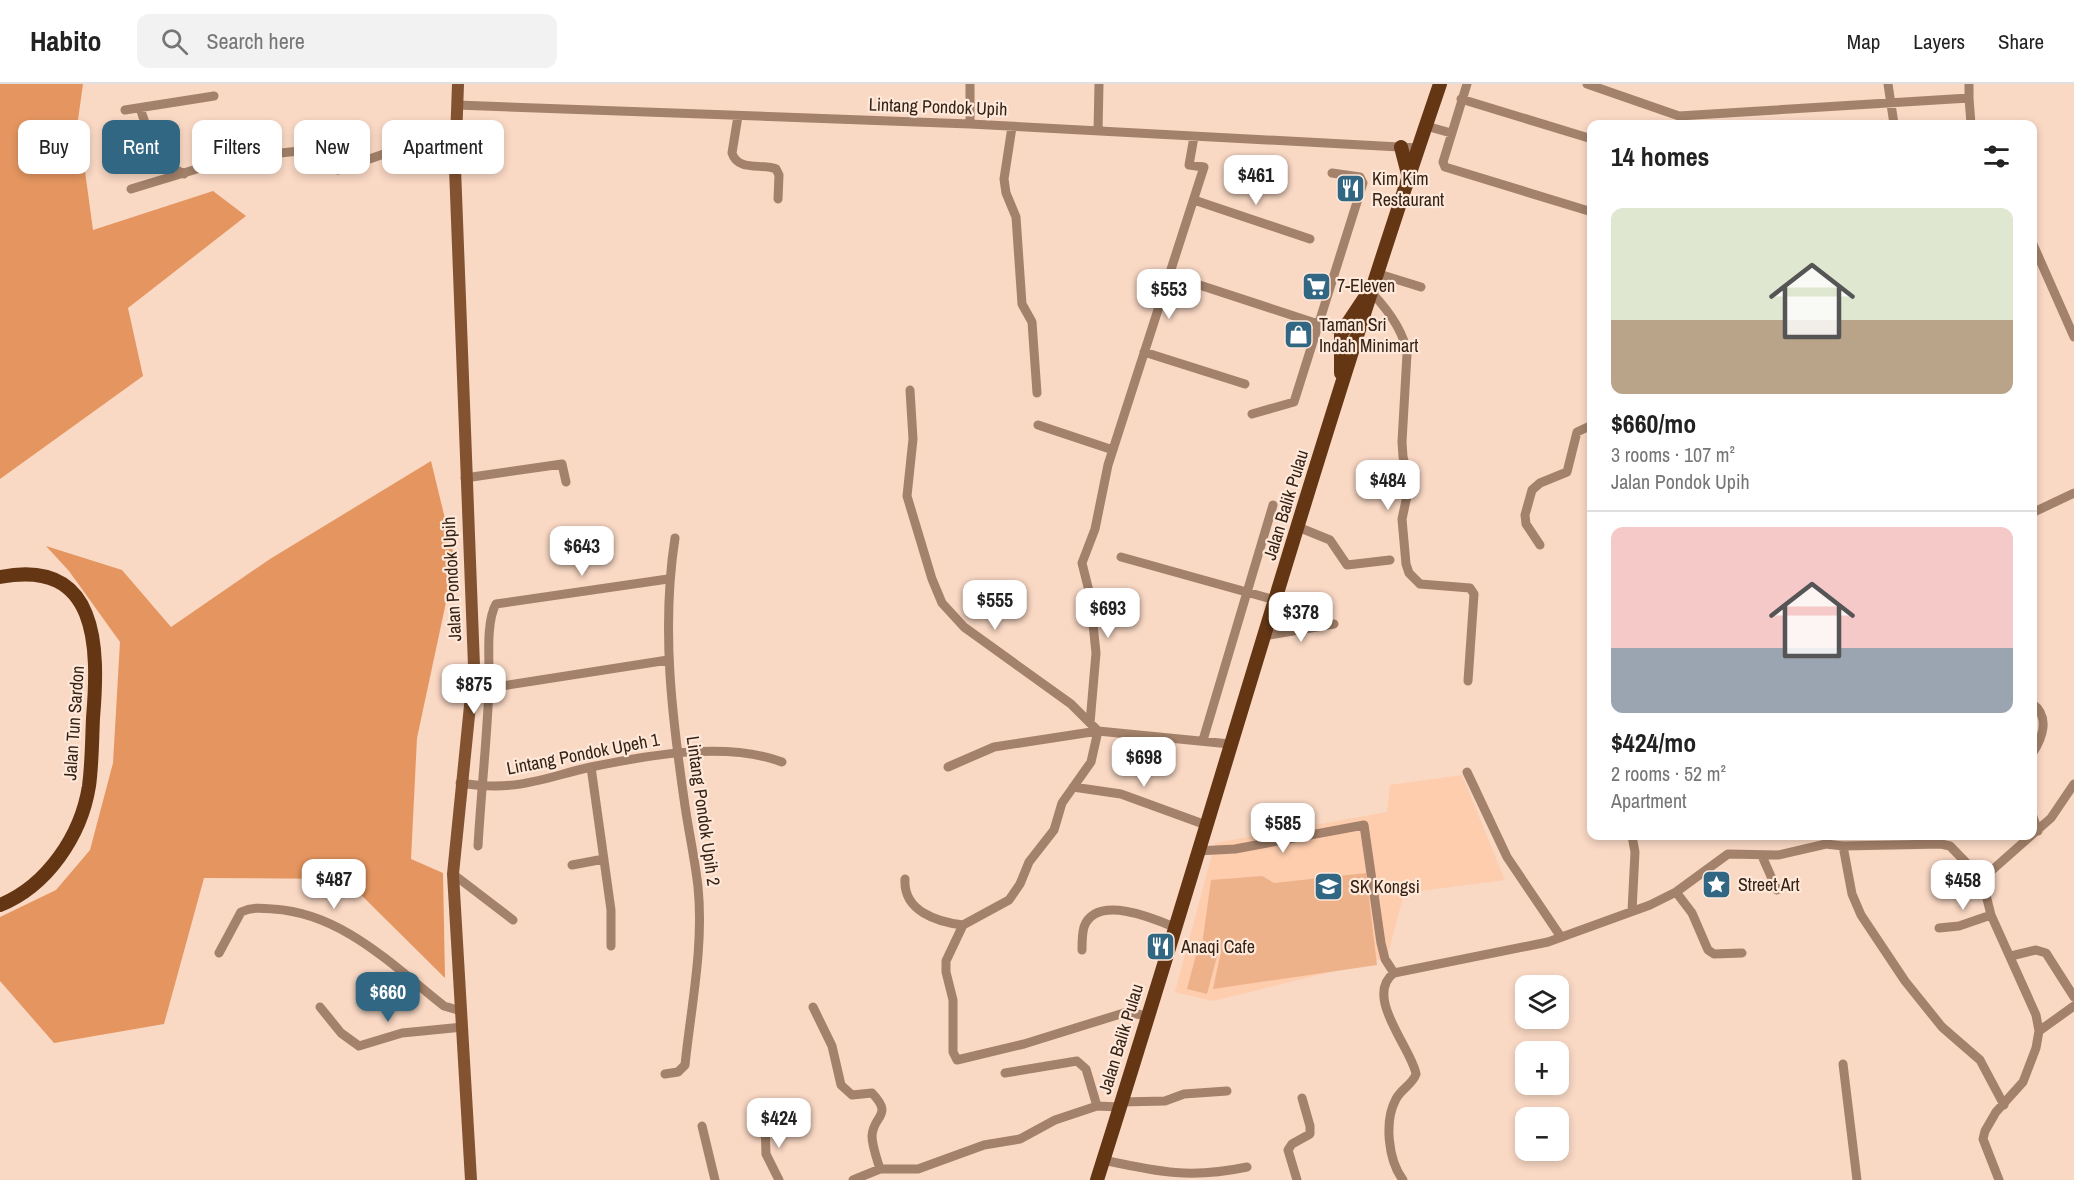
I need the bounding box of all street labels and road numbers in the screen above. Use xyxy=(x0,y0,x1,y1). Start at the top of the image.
street label: Lintang Pondok Upih xyxy=(868,92,1008,121)
street label: Jalan Balik Pulau xyxy=(1257,447,1314,563)
street label: Jalan Pondok Upih xyxy=(436,516,467,642)
street label: Jalan Tun Sardon xyxy=(57,665,90,781)
street label: Lintang Pondok Upeh 1 xyxy=(504,726,662,781)
street label: Lintang Pondok Upih 2 xyxy=(681,734,726,887)
street label: Jalan Balik Pulau xyxy=(1092,981,1149,1097)

